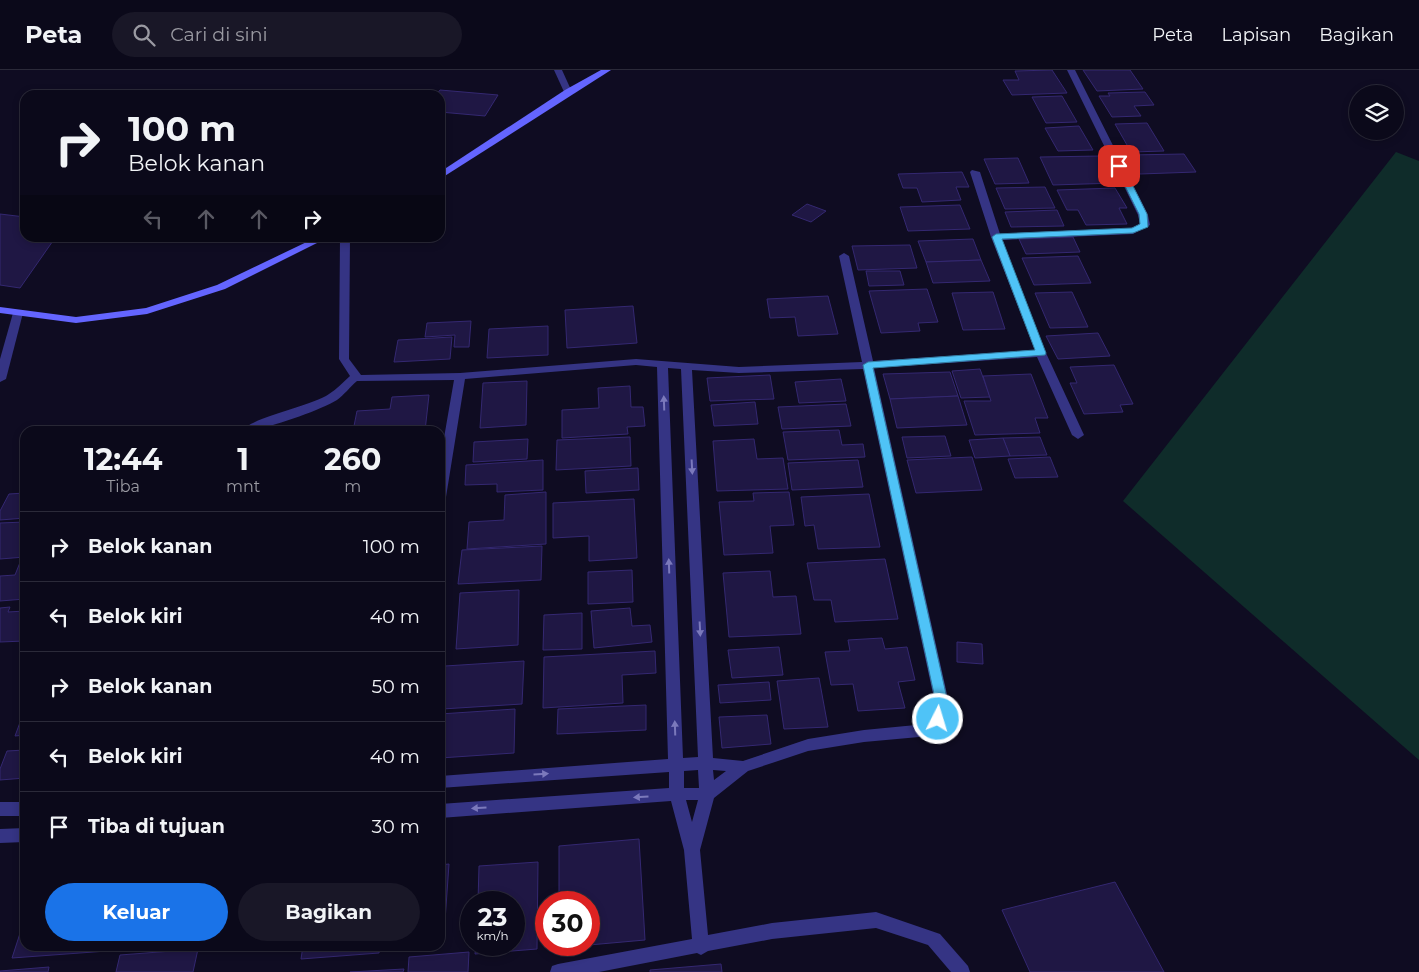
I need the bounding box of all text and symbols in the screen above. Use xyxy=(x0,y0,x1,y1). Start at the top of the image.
search box xyxy=(112,12,462,57)
text: Peta xyxy=(25,20,82,49)
icon: search xyxy=(130,21,158,49)
text: Cari di sini xyxy=(170,23,268,46)
text: Peta xyxy=(1152,24,1193,46)
text: Lapisan xyxy=(1221,24,1291,46)
text: Bagikan xyxy=(1319,24,1394,46)
map controls xyxy=(1349,85,1404,140)
button: layers xyxy=(1349,85,1404,140)
text: 100 m xyxy=(128,107,236,150)
icon: right xyxy=(45,110,110,175)
pin xyxy=(1098,145,1140,187)
text: Belok kanan xyxy=(128,150,265,177)
icon: arrive xyxy=(1105,152,1133,180)
icon: left xyxy=(139,205,167,233)
icon: ahead xyxy=(192,205,220,233)
icon: ahead xyxy=(245,205,273,233)
icon: right xyxy=(298,205,326,233)
one-way arrow xyxy=(659,395,667,411)
text: 12:44 xyxy=(84,441,162,478)
text: 1 xyxy=(237,441,249,478)
text: 260 xyxy=(324,441,381,478)
one-way arrow xyxy=(688,459,696,475)
text: Tiba xyxy=(106,477,140,496)
text: mnt xyxy=(226,477,260,496)
text: m xyxy=(344,477,361,496)
icon: right xyxy=(45,533,73,561)
text: Belok kanan xyxy=(88,535,212,558)
text: 100 m xyxy=(363,535,420,558)
one-way arrow xyxy=(665,557,673,573)
icon: left xyxy=(45,603,73,631)
text: Belok kiri xyxy=(88,605,183,628)
text: 40 m xyxy=(370,605,420,628)
one-way arrow xyxy=(696,621,704,637)
icon: right xyxy=(45,673,73,701)
text: Belok kanan xyxy=(88,675,212,698)
text: 50 m xyxy=(372,675,420,698)
position arrow xyxy=(911,692,963,744)
one-way arrow xyxy=(670,720,678,736)
icon: left xyxy=(45,743,73,771)
text: Belok kiri xyxy=(88,745,183,768)
text: 40 m xyxy=(370,745,420,768)
one-way arrow xyxy=(533,770,549,778)
one-way arrow xyxy=(633,793,649,801)
one-way arrow xyxy=(471,805,487,813)
icon: arrive xyxy=(45,813,73,841)
text: Tiba di tujuan xyxy=(88,815,225,838)
text: 30 m xyxy=(372,815,420,838)
button: Keluar xyxy=(45,883,228,941)
button: Bagikan xyxy=(238,883,420,941)
speed limit sign: 30 xyxy=(535,891,600,956)
text: 23 xyxy=(478,902,507,932)
text: km/h xyxy=(476,928,509,943)

